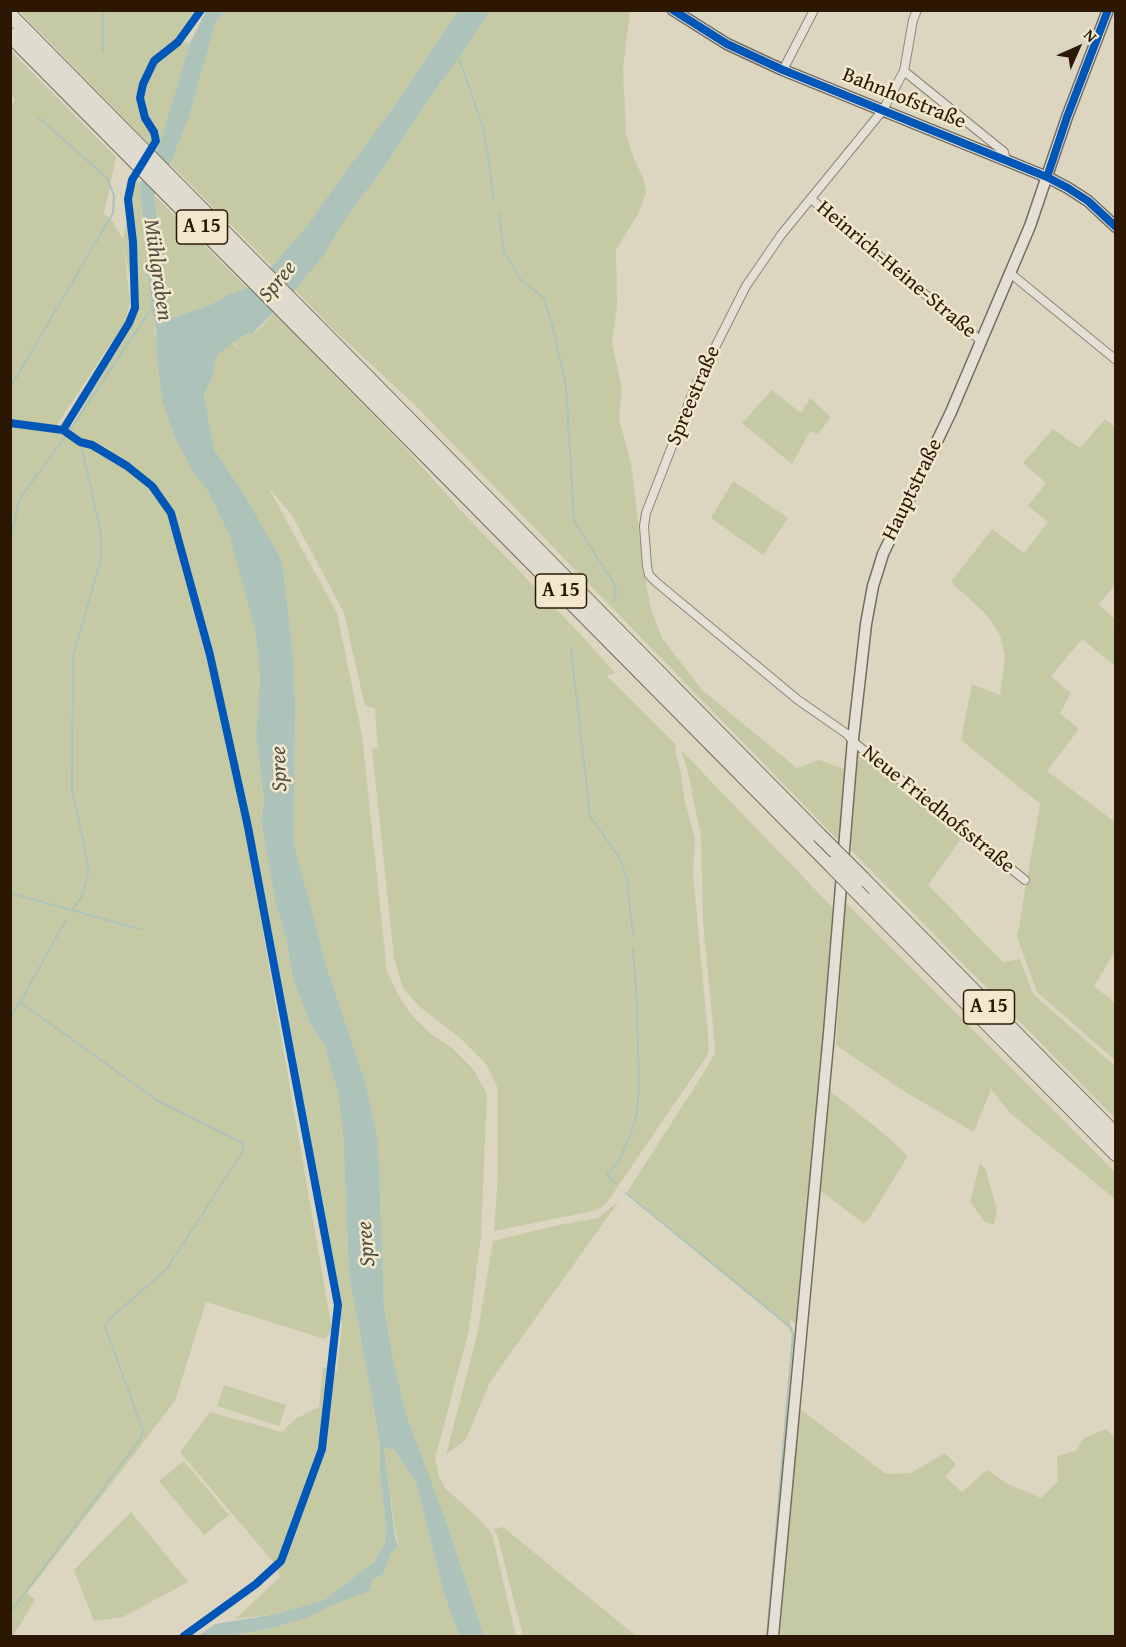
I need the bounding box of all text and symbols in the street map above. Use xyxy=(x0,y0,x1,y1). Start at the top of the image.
north arrow xyxy=(1048,18,1108,78)
text: N xyxy=(1078,23,1103,48)
street label: Bahnhofstraße xyxy=(839,63,969,135)
street label: Heinrich-Heine-Straße xyxy=(811,196,981,344)
road number: A 15 xyxy=(176,210,228,244)
water label: Mühlgraben xyxy=(137,217,177,323)
water label: Spree xyxy=(253,256,303,308)
street label: Spreestraße xyxy=(662,342,726,450)
street label: Hauptstraße xyxy=(878,435,948,545)
road number: A 15 xyxy=(536,574,586,608)
street label: Neue Friedhofsstraße xyxy=(857,741,1019,879)
water label: Spree xyxy=(266,746,294,792)
road number: A 15 xyxy=(964,990,1014,1024)
water label: Spree xyxy=(352,1220,382,1268)

